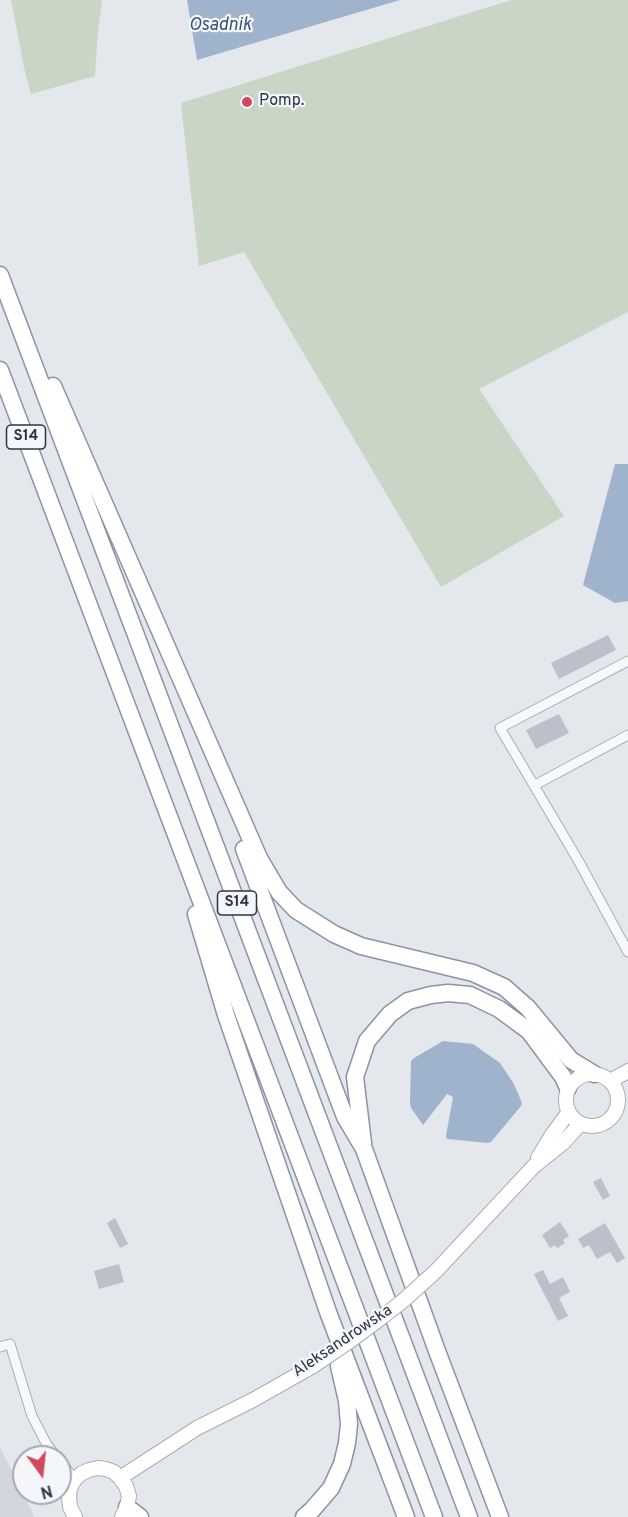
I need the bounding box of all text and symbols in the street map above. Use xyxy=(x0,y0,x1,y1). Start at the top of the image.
water label: Osadnik xyxy=(189,15,251,37)
place label: Pomp. xyxy=(259,92,304,112)
marker: Pomp. xyxy=(240,95,254,109)
road number: S14 xyxy=(6,425,46,449)
road number: S14 xyxy=(218,891,256,915)
street label: Aleksandrowska xyxy=(290,1302,396,1382)
north arrow xyxy=(12,1445,72,1505)
text: N xyxy=(38,1479,54,1502)

